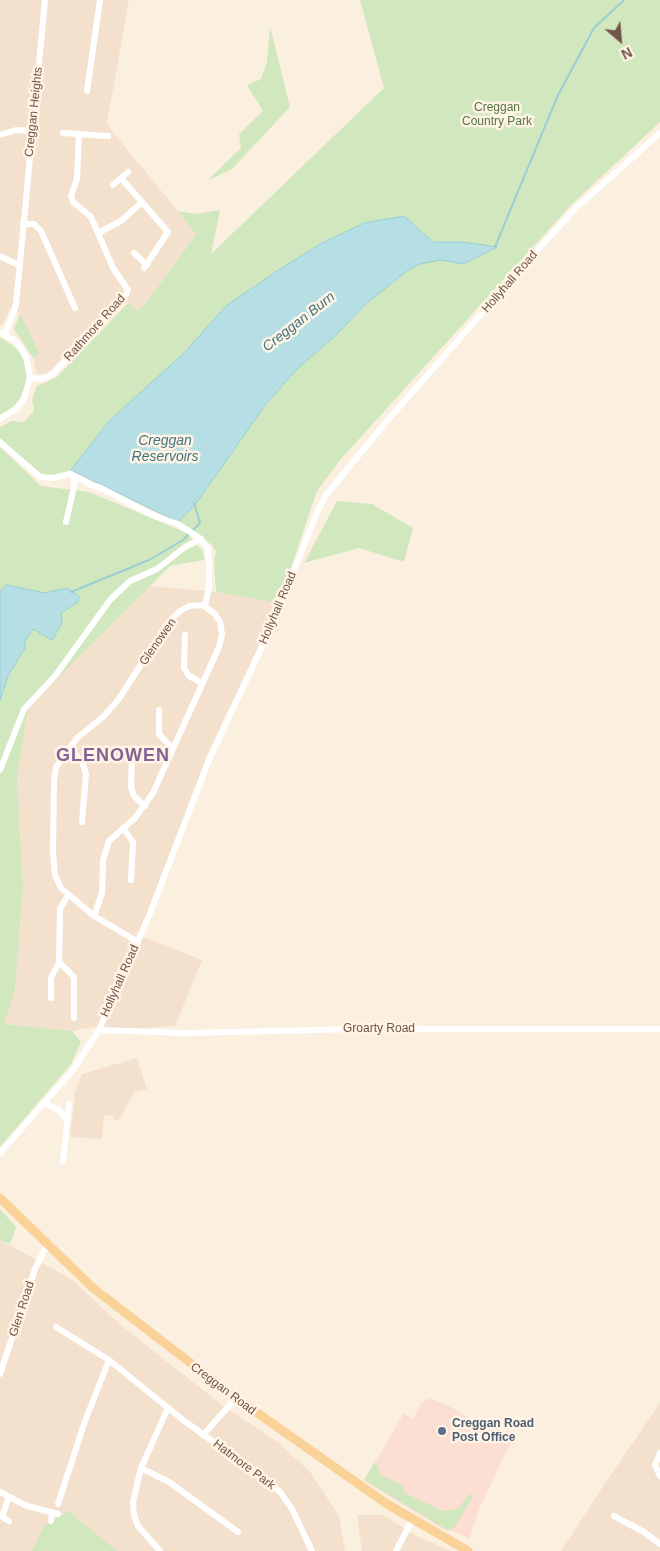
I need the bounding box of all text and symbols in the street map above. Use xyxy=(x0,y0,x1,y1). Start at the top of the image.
north arrow xyxy=(595,15,645,65)
text: N xyxy=(619,44,635,63)
street label: Creggan Heights xyxy=(22,66,46,158)
park label: Creggan Country Park xyxy=(462,101,532,129)
street label: Hollyhall Road xyxy=(479,248,541,316)
water label: Creggan Burn xyxy=(259,289,339,355)
street label: Rathmore Road xyxy=(61,292,129,364)
water label: Creggan Reservoirs xyxy=(132,433,198,466)
street label: Hollyhall Road xyxy=(256,570,300,646)
street label: Glenowen xyxy=(137,616,179,668)
district label: GLENOWEN xyxy=(55,745,171,767)
street label: Hollyhall Road xyxy=(98,943,142,1019)
street label: Groarty Road xyxy=(343,1022,415,1036)
street label: Glen Road xyxy=(6,1279,38,1339)
street label: Creggan Road xyxy=(187,1360,259,1418)
place label: Creggan Road Post Office xyxy=(452,1417,534,1445)
marker: Creggan Road Post Office xyxy=(436,1425,448,1437)
street label: Hatmore Park xyxy=(210,1437,278,1493)

